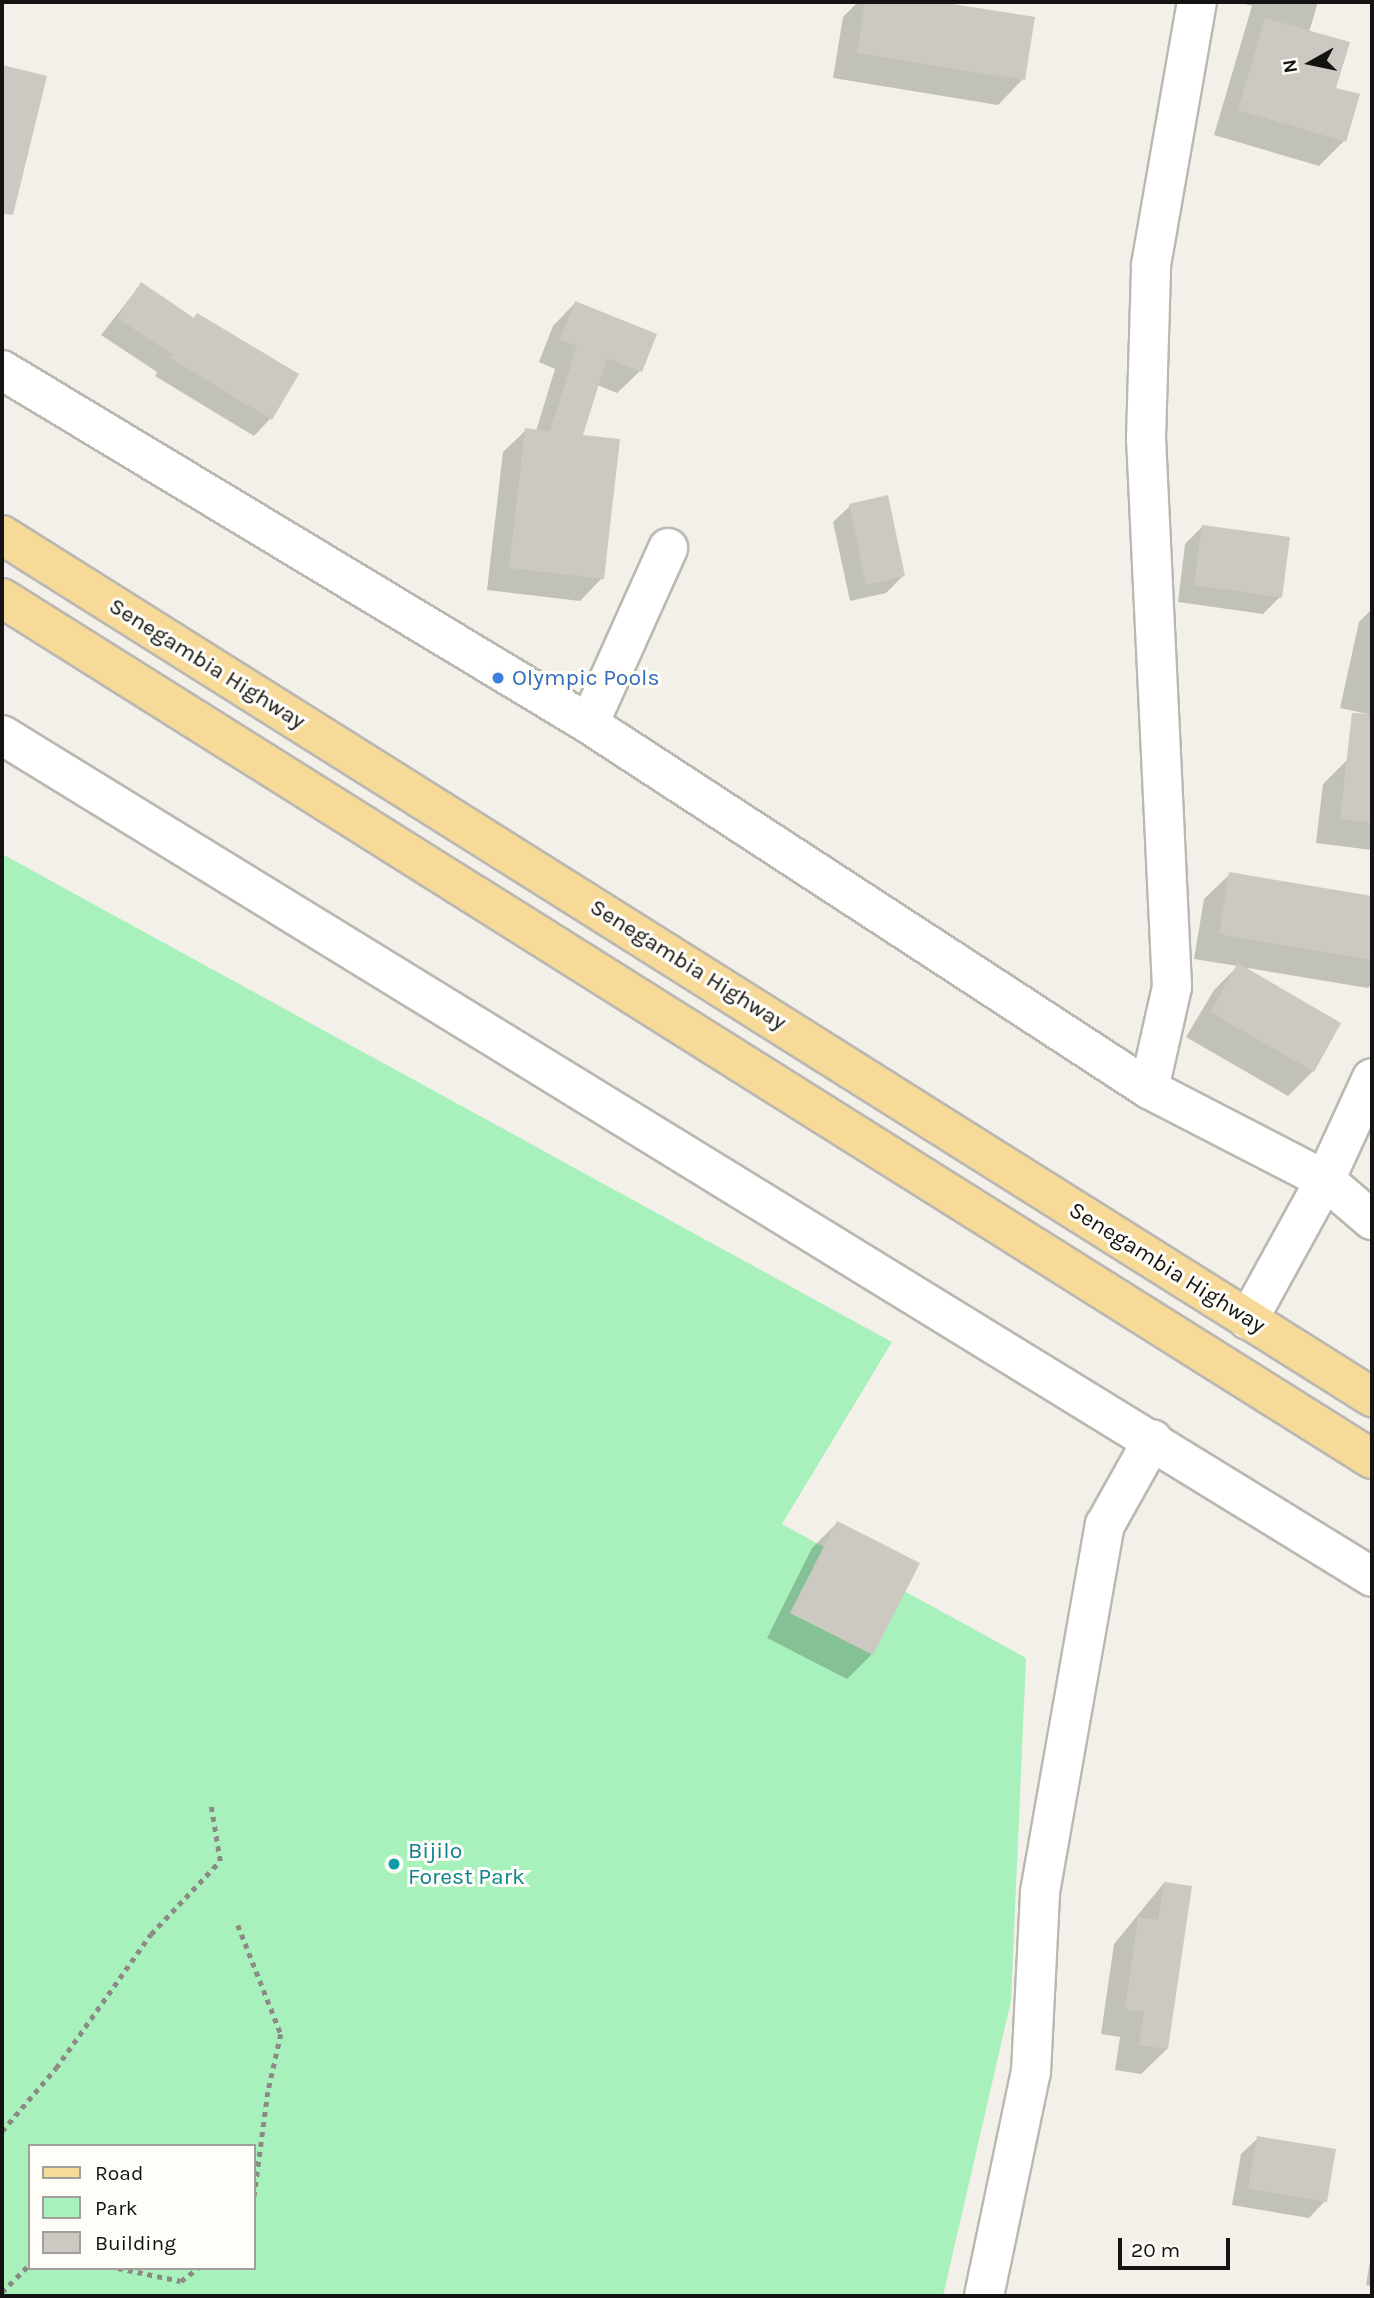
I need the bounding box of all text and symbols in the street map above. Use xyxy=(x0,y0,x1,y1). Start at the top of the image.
north arrow xyxy=(1276,28,1346,98)
text: N xyxy=(1278,58,1302,75)
street label: Senegambia Highway xyxy=(104,592,310,736)
place label: Olympic Pools xyxy=(512,664,660,692)
marker: Olympic Pools xyxy=(490,670,506,686)
street label: Senegambia Highway xyxy=(585,893,791,1037)
street label: Senegambia Highway xyxy=(1064,1196,1270,1340)
place label: Bijilo Forest Park xyxy=(408,1837,525,1891)
marker: Bijilo Forest Park xyxy=(386,1856,402,1872)
legend xyxy=(28,2144,256,2270)
text: Road xyxy=(95,2161,143,2185)
text: Park xyxy=(95,2196,138,2220)
scale bar xyxy=(1122,2224,1234,2268)
text: Building xyxy=(95,2231,176,2255)
text: 20 m xyxy=(1131,2238,1180,2262)

